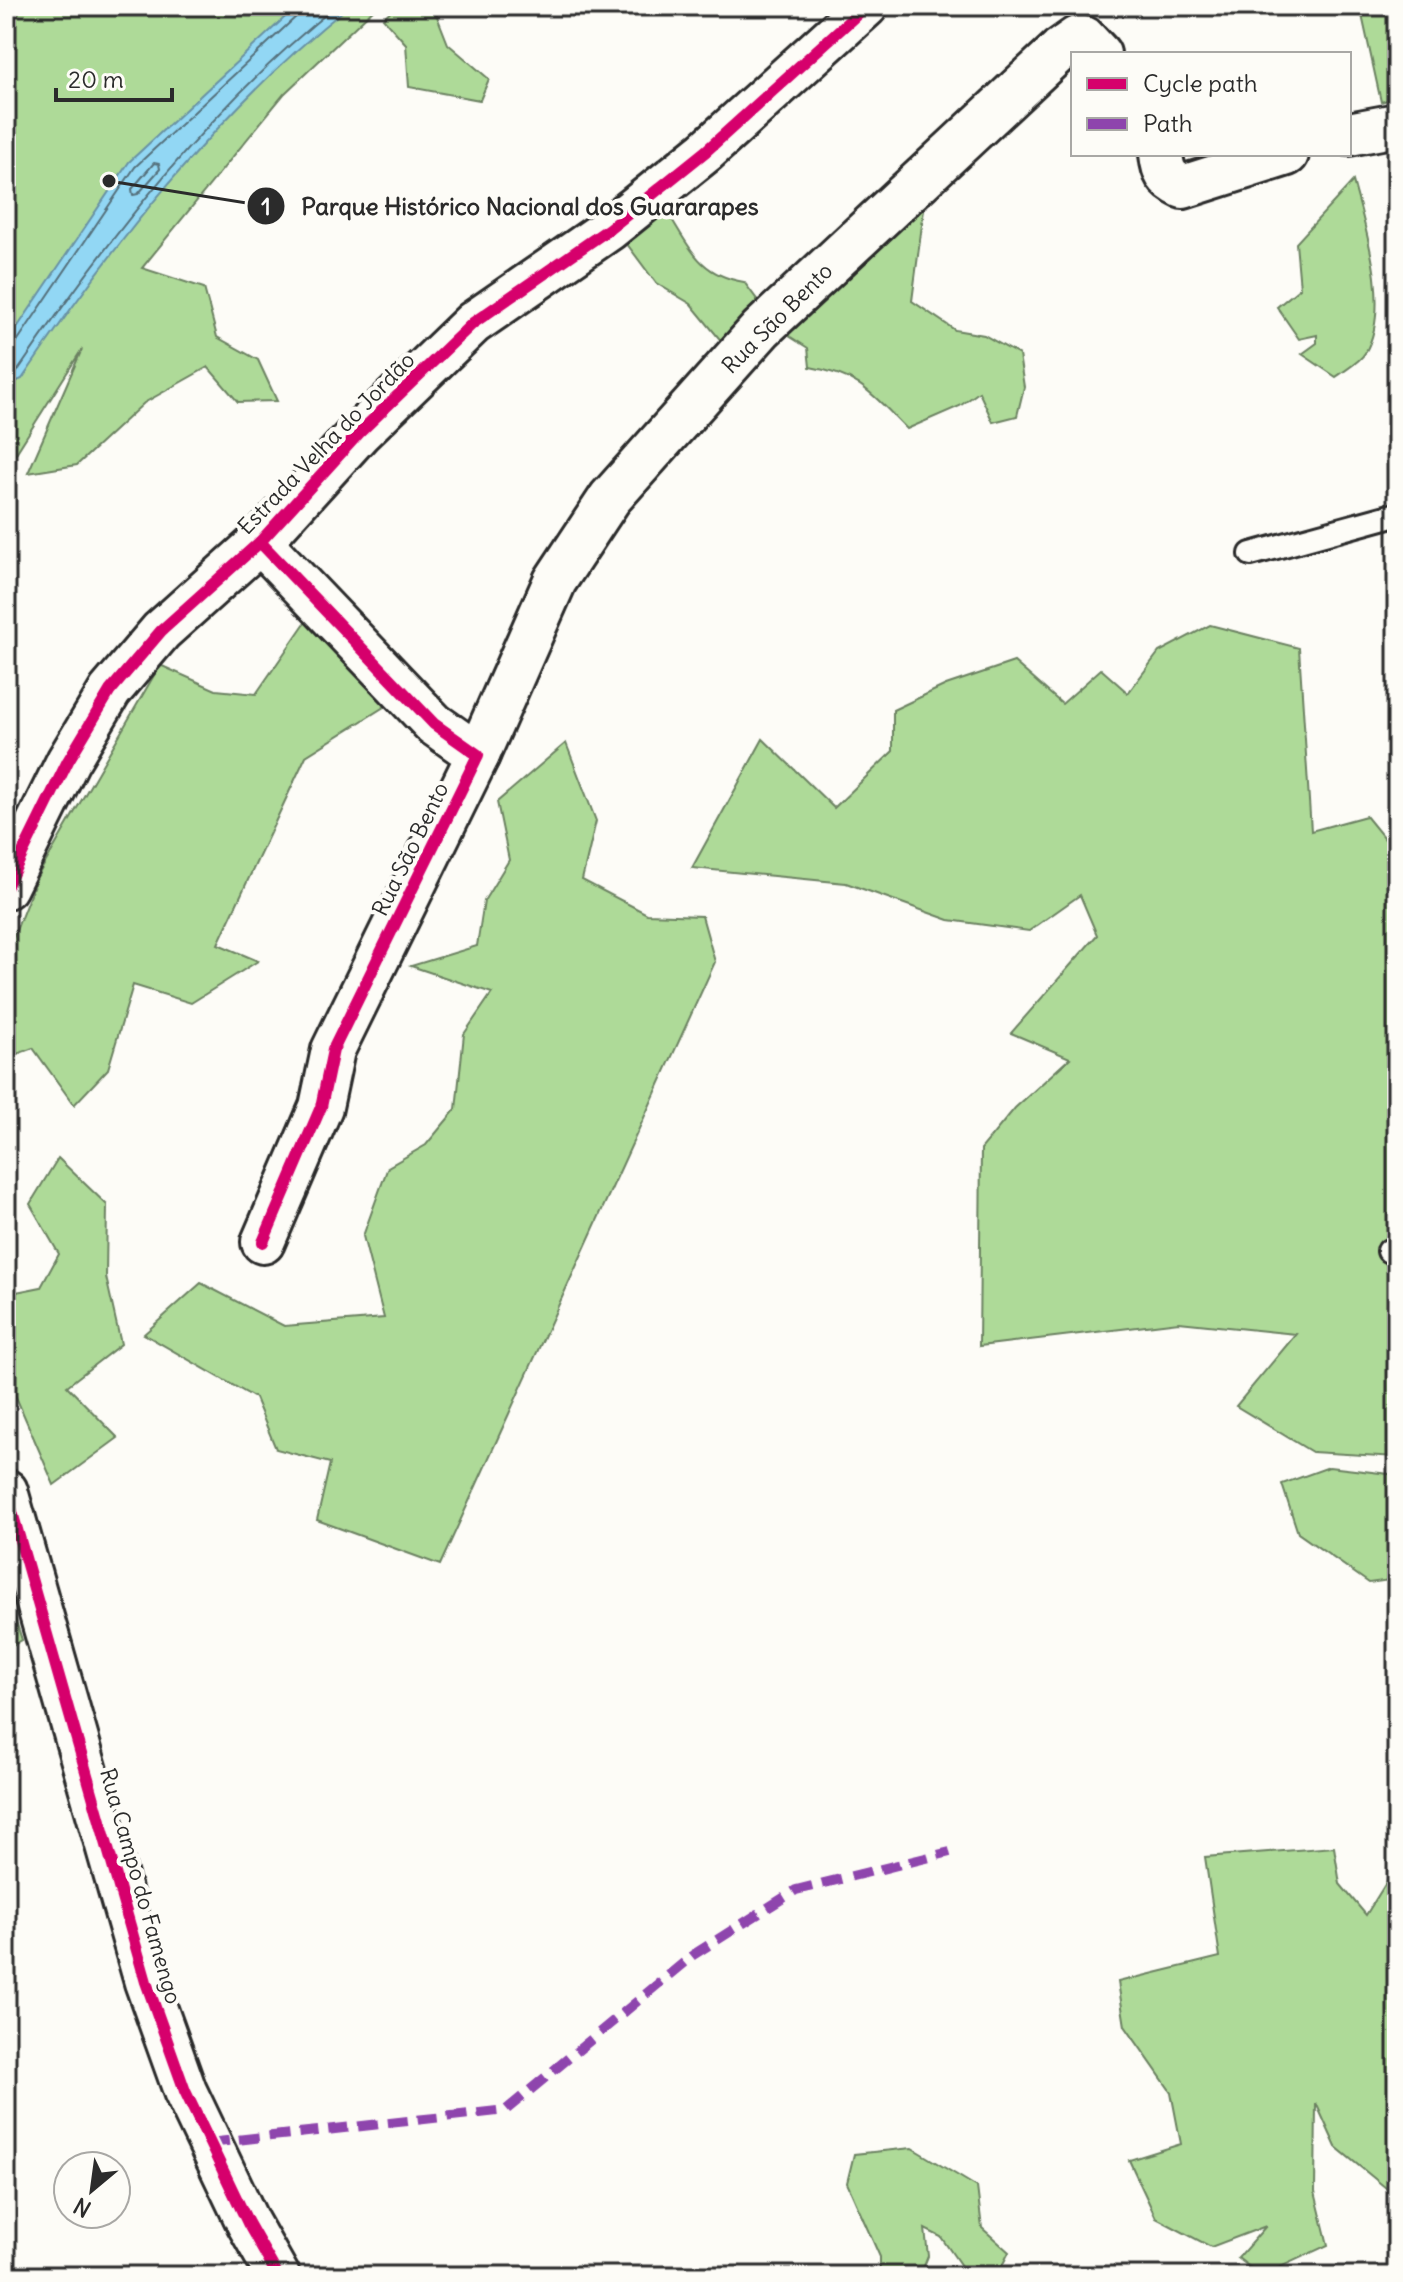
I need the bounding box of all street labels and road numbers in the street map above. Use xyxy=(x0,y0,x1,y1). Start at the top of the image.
street label: Rua São Bento xyxy=(716,257,838,379)
street label: Estrada Velha do Jordão xyxy=(232,346,420,540)
street label: Rua São Bento xyxy=(366,778,454,920)
street label: Rua Campo do Famengo xyxy=(94,1765,188,2007)

